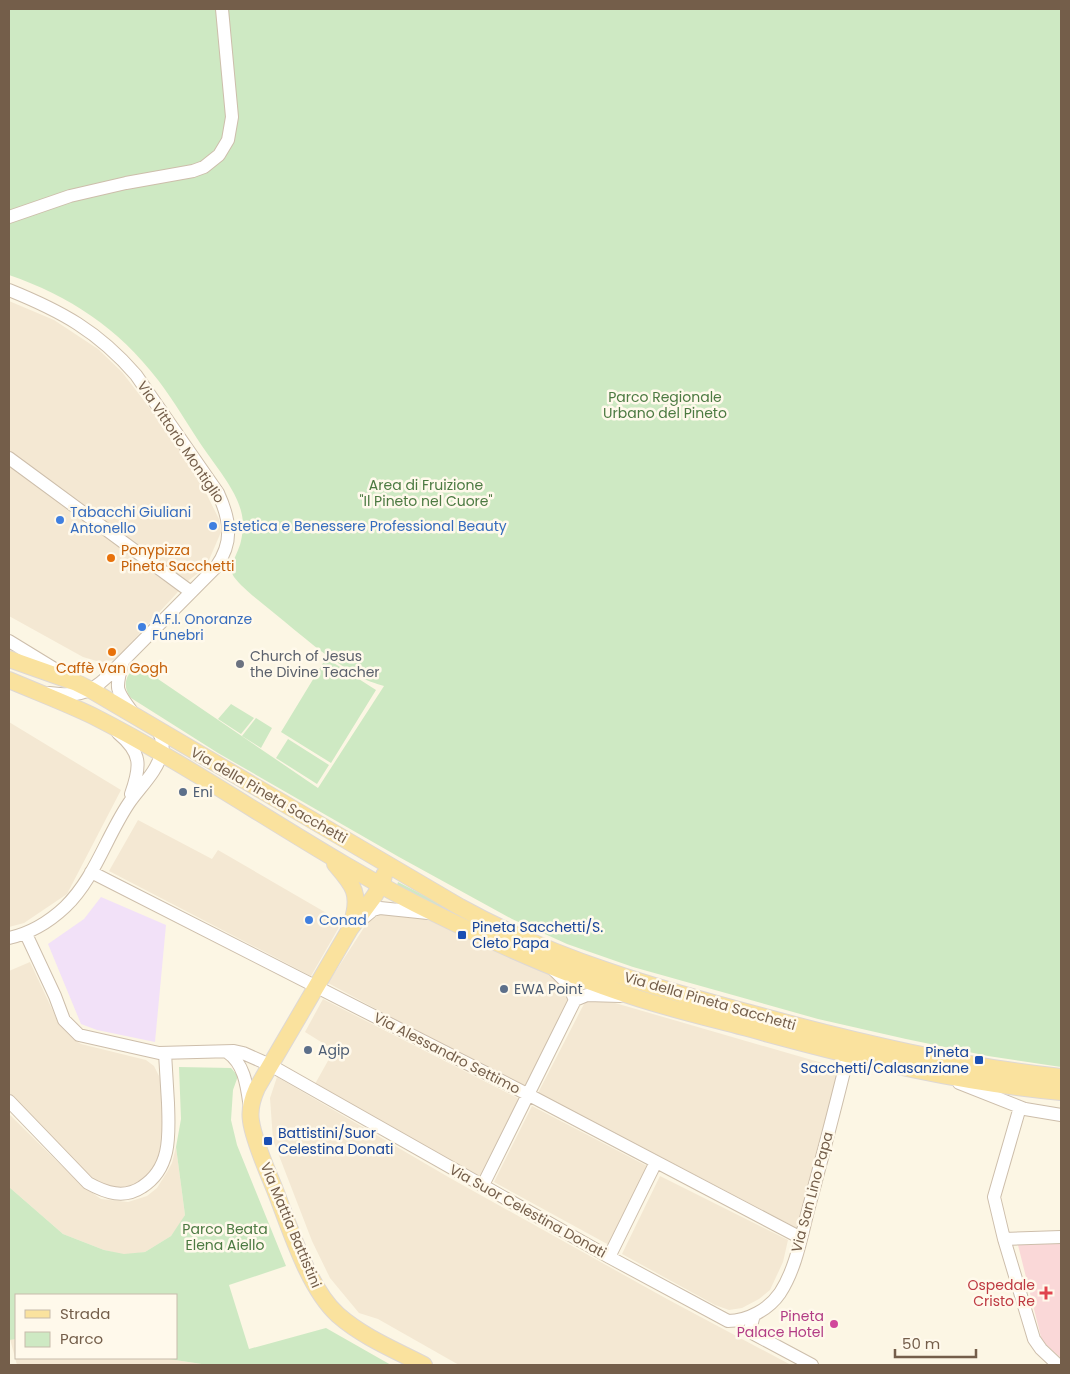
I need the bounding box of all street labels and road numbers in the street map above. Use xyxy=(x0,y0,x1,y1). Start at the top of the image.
street label: Via Vittorio Montiglio xyxy=(133,377,229,507)
street label: Via della Pineta Sacchetti xyxy=(187,742,351,848)
street label: Via della Pineta Sacchetti xyxy=(622,967,798,1035)
street label: Via Alessandro Settimo xyxy=(370,1007,524,1099)
street label: Via San Lino Papa xyxy=(786,1129,838,1255)
street label: Via Mattia Battistini xyxy=(256,1159,326,1291)
street label: Via Suor Celestina Donati xyxy=(446,1159,610,1263)

